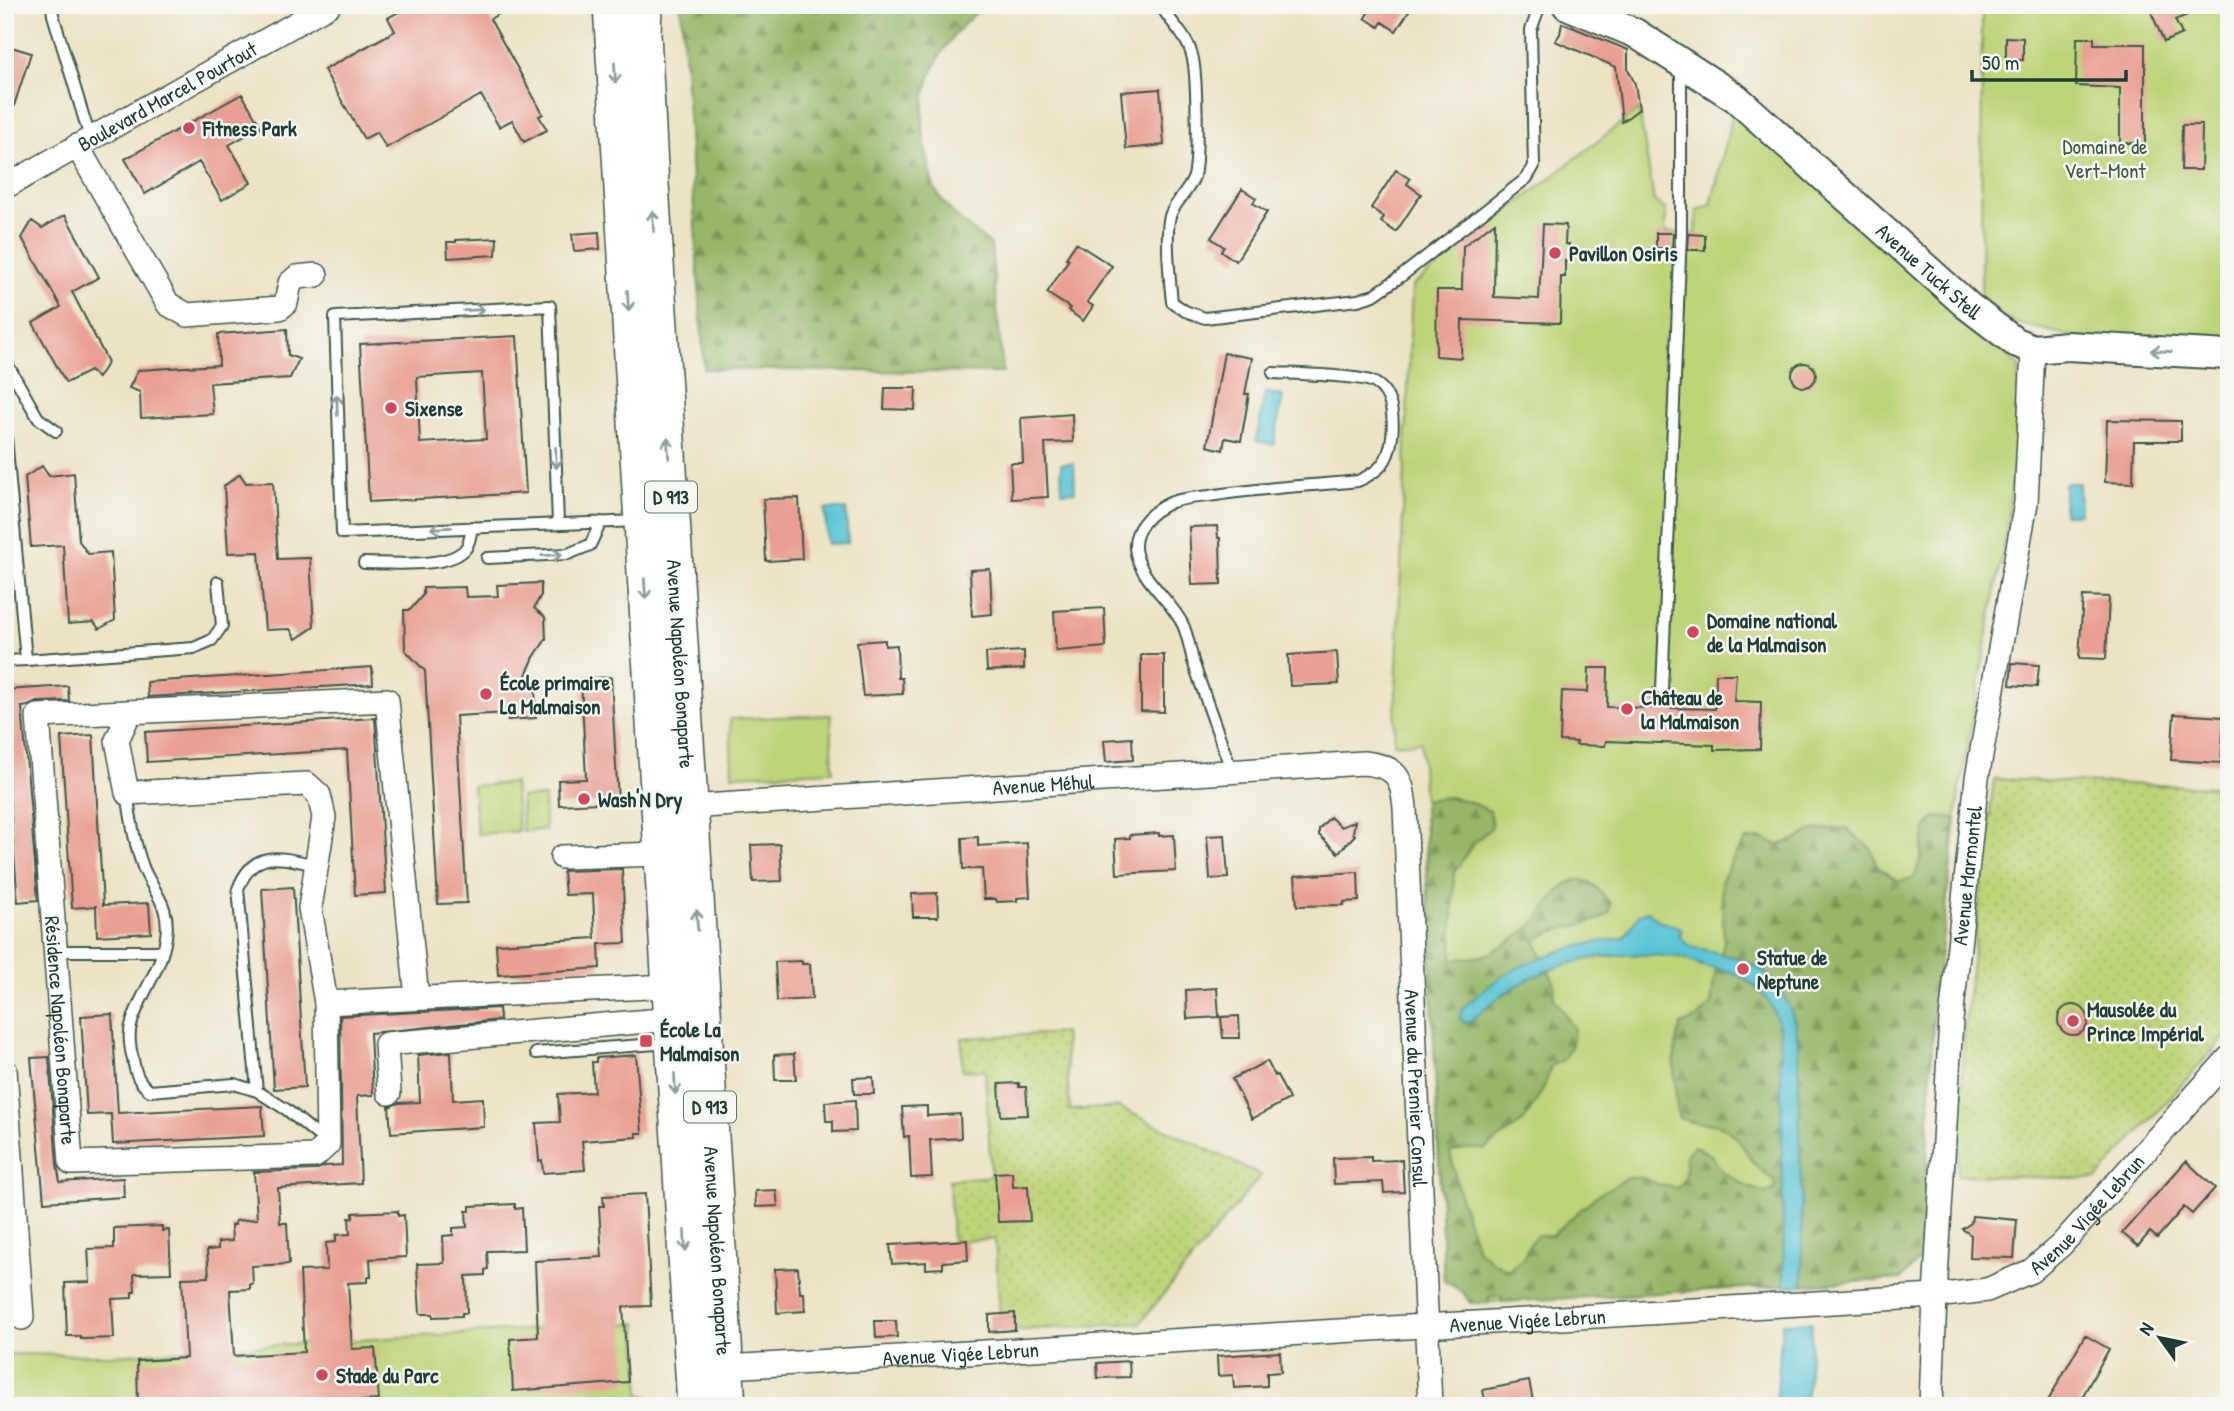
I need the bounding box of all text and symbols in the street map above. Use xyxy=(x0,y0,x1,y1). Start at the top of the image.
street label: Boulevard Marcel Pourtout xyxy=(72,34,263,158)
scale bar xyxy=(1972,38,2126,82)
text: 50 m xyxy=(1982,48,2019,77)
one-way arrow xyxy=(609,62,622,84)
place label: Fitness Park xyxy=(202,114,297,143)
marker: Fitness Park xyxy=(181,120,197,136)
park label: Domaine de Vert-Mont xyxy=(2063,132,2147,185)
one-way arrow xyxy=(646,210,659,233)
street label: Avenue Tuck Stell xyxy=(1870,216,1989,327)
place label: Pavillon Osiris xyxy=(1569,239,1678,268)
marker: Pavillon Osiris xyxy=(1547,245,1563,261)
one-way arrow xyxy=(622,289,635,311)
one-way arrow xyxy=(462,304,485,317)
one-way arrow xyxy=(2149,345,2172,358)
one-way arrow xyxy=(331,394,344,417)
place label: Sixense xyxy=(405,394,464,423)
marker: Sixense xyxy=(383,400,399,416)
one-way arrow xyxy=(661,437,674,460)
one-way arrow xyxy=(549,446,562,469)
road number: D 913 xyxy=(645,482,697,512)
one-way arrow xyxy=(430,522,453,535)
one-way arrow xyxy=(540,549,563,562)
street label: Avenue Napoléon Bonaparte xyxy=(660,558,702,769)
one-way arrow xyxy=(639,578,652,600)
place label: Domaine national de la Malmaison xyxy=(1707,606,1837,659)
marker: Domaine national de la Malmaison xyxy=(1685,624,1701,640)
place label: École primaire La Malmaison xyxy=(500,668,611,721)
place label: Château de la Malmaison xyxy=(1641,683,1739,736)
marker: École primaire La Malmaison xyxy=(478,686,494,702)
marker: Château de la Malmaison xyxy=(1619,701,1635,717)
street label: Avenue Méhul xyxy=(992,766,1095,802)
place label: Wash'N Dry xyxy=(598,785,683,815)
marker: Wash'N Dry xyxy=(576,791,592,807)
street label: Avenue Marmontel xyxy=(1945,804,1988,947)
one-way arrow xyxy=(690,909,703,931)
street label: Résidence Napoléon Bonaparte xyxy=(38,915,84,1146)
place label: Statue de Neptune xyxy=(1757,943,1828,997)
marker: Statue de Neptune xyxy=(1735,961,1751,977)
street label: Avenue du Premier Consul xyxy=(1398,988,1435,1188)
place label: Mausolée du Prince Impérial xyxy=(2087,995,2204,1049)
marker: Mausolée du Prince Impérial xyxy=(2065,1013,2081,1029)
place label: École La Malmaison xyxy=(660,1015,740,1068)
marker: École La Malmaison xyxy=(638,1033,654,1049)
one-way arrow xyxy=(669,1072,682,1095)
road number: D 913 xyxy=(684,1092,736,1122)
street label: Avenue Napoléon Bonaparte xyxy=(697,1145,739,1356)
street label: Avenue Vigée Lebrun xyxy=(2023,1147,2151,1281)
one-way arrow xyxy=(679,1230,692,1252)
street label: Avenue Vigée Lebrun xyxy=(1449,1301,1607,1339)
north arrow xyxy=(2126,1302,2196,1372)
text: N xyxy=(2132,1317,2159,1340)
street label: Avenue Vigée Lebrun xyxy=(882,1334,1040,1372)
place label: Stade du Parc xyxy=(336,1361,439,1390)
marker: Stade du Parc xyxy=(314,1367,330,1383)

